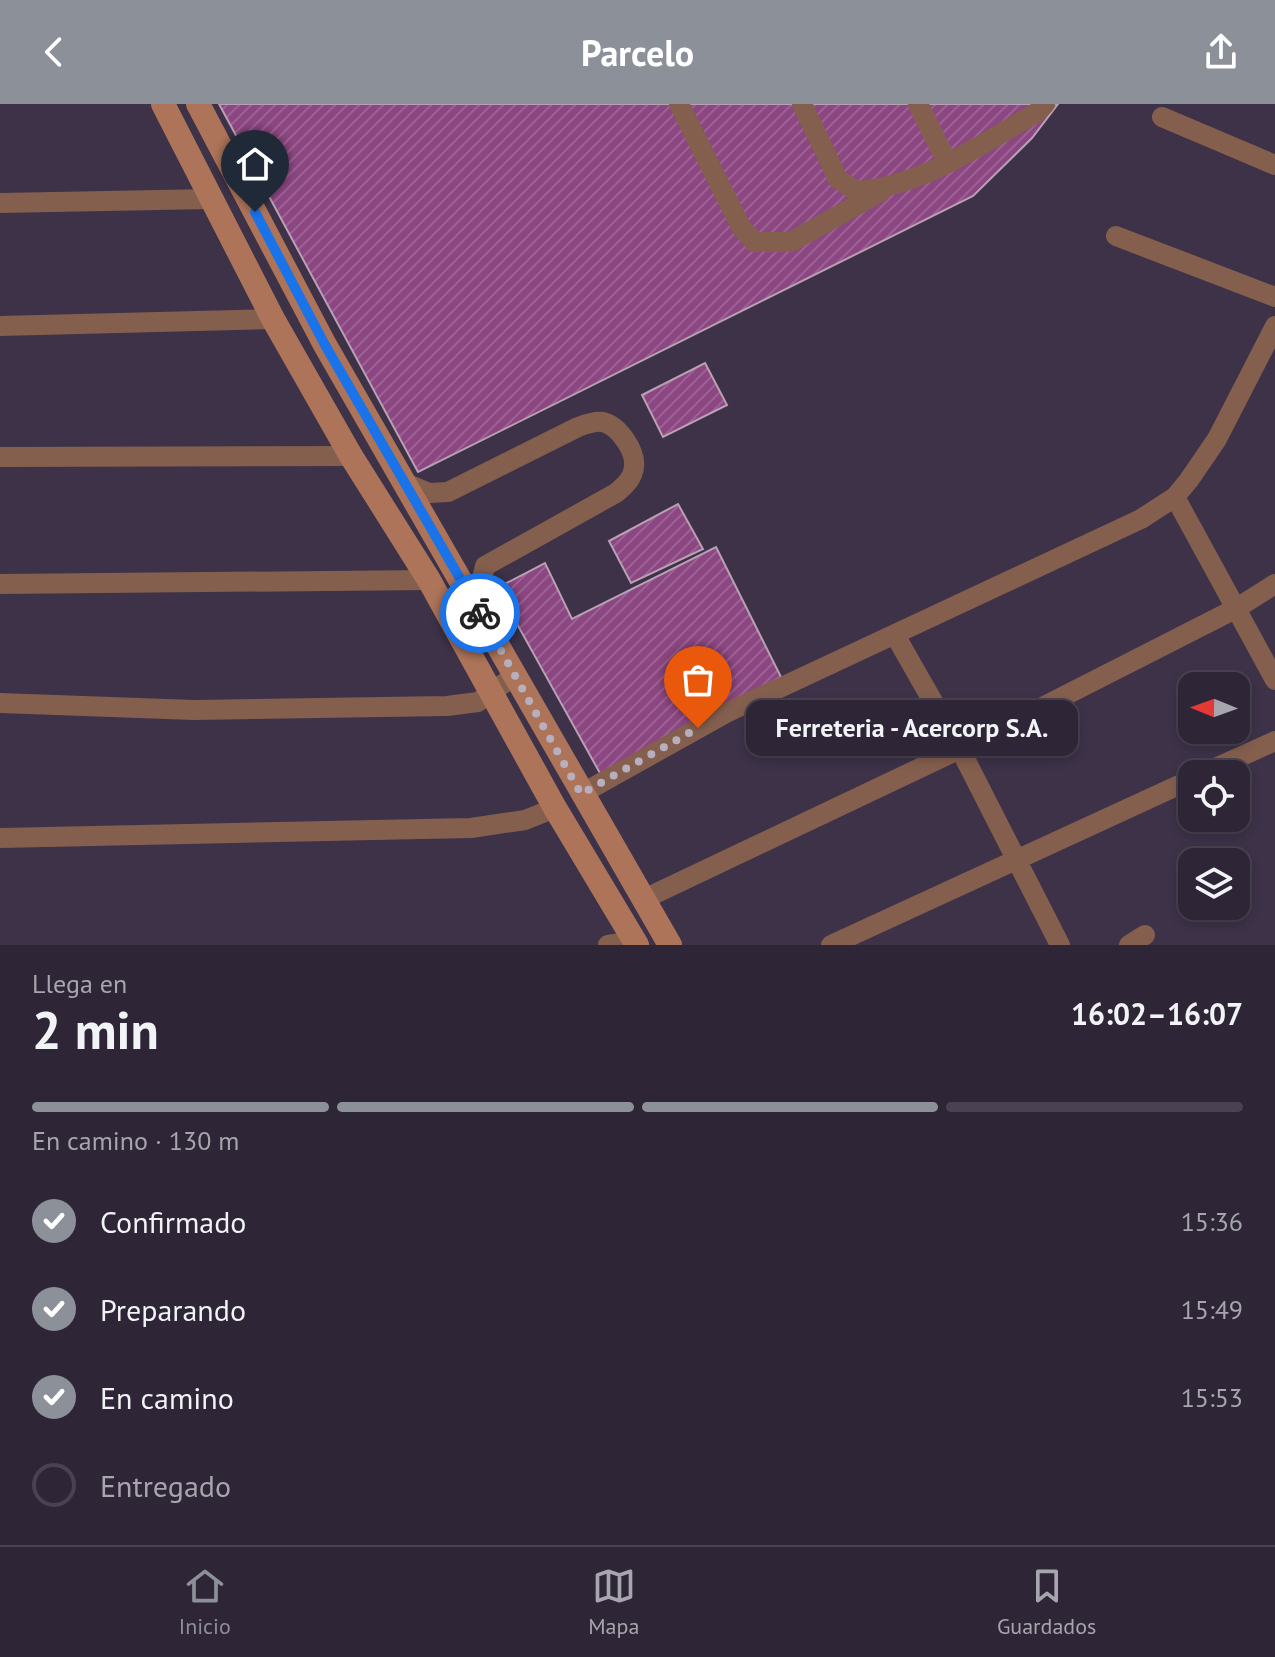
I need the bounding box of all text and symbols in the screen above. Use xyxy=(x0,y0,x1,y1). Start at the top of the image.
text: Parcelo xyxy=(581,29,694,76)
icon: back xyxy=(32,30,76,74)
icon: share xyxy=(1199,30,1243,74)
pin xyxy=(221,130,289,212)
icon: home xyxy=(233,142,277,186)
courier xyxy=(440,573,520,653)
icon: bike xyxy=(458,591,502,635)
pin xyxy=(664,646,732,728)
icon: bag xyxy=(676,658,720,702)
north arrow xyxy=(1178,672,1250,744)
map controls xyxy=(1178,672,1250,920)
callout: Ferreteria - Acercorp S.A. xyxy=(746,700,1078,756)
text: Ferreteria - Acercorp S.A. xyxy=(776,711,1048,744)
button: locate xyxy=(1178,760,1250,832)
button: layers xyxy=(1178,848,1250,920)
text: Llega en xyxy=(32,967,127,1000)
text: 16:02–16:07 xyxy=(1071,994,1243,1033)
text: 2 min xyxy=(32,996,159,1063)
text: En camino · 130 m xyxy=(32,1124,239,1157)
icon: check xyxy=(32,1199,76,1243)
text: Confirmado xyxy=(100,1202,246,1241)
text: 15:36 xyxy=(1181,1205,1243,1238)
icon: check xyxy=(32,1287,76,1331)
text: Preparando xyxy=(100,1290,246,1329)
text: 15:49 xyxy=(1181,1293,1243,1326)
icon: check xyxy=(32,1375,76,1419)
text: En camino xyxy=(100,1378,234,1417)
text: 15:53 xyxy=(1181,1381,1243,1414)
text: Entregado xyxy=(100,1466,231,1505)
tab: Inicio xyxy=(179,1564,231,1640)
tab: Mapa xyxy=(588,1564,639,1640)
tab: Guardados xyxy=(997,1564,1096,1640)

